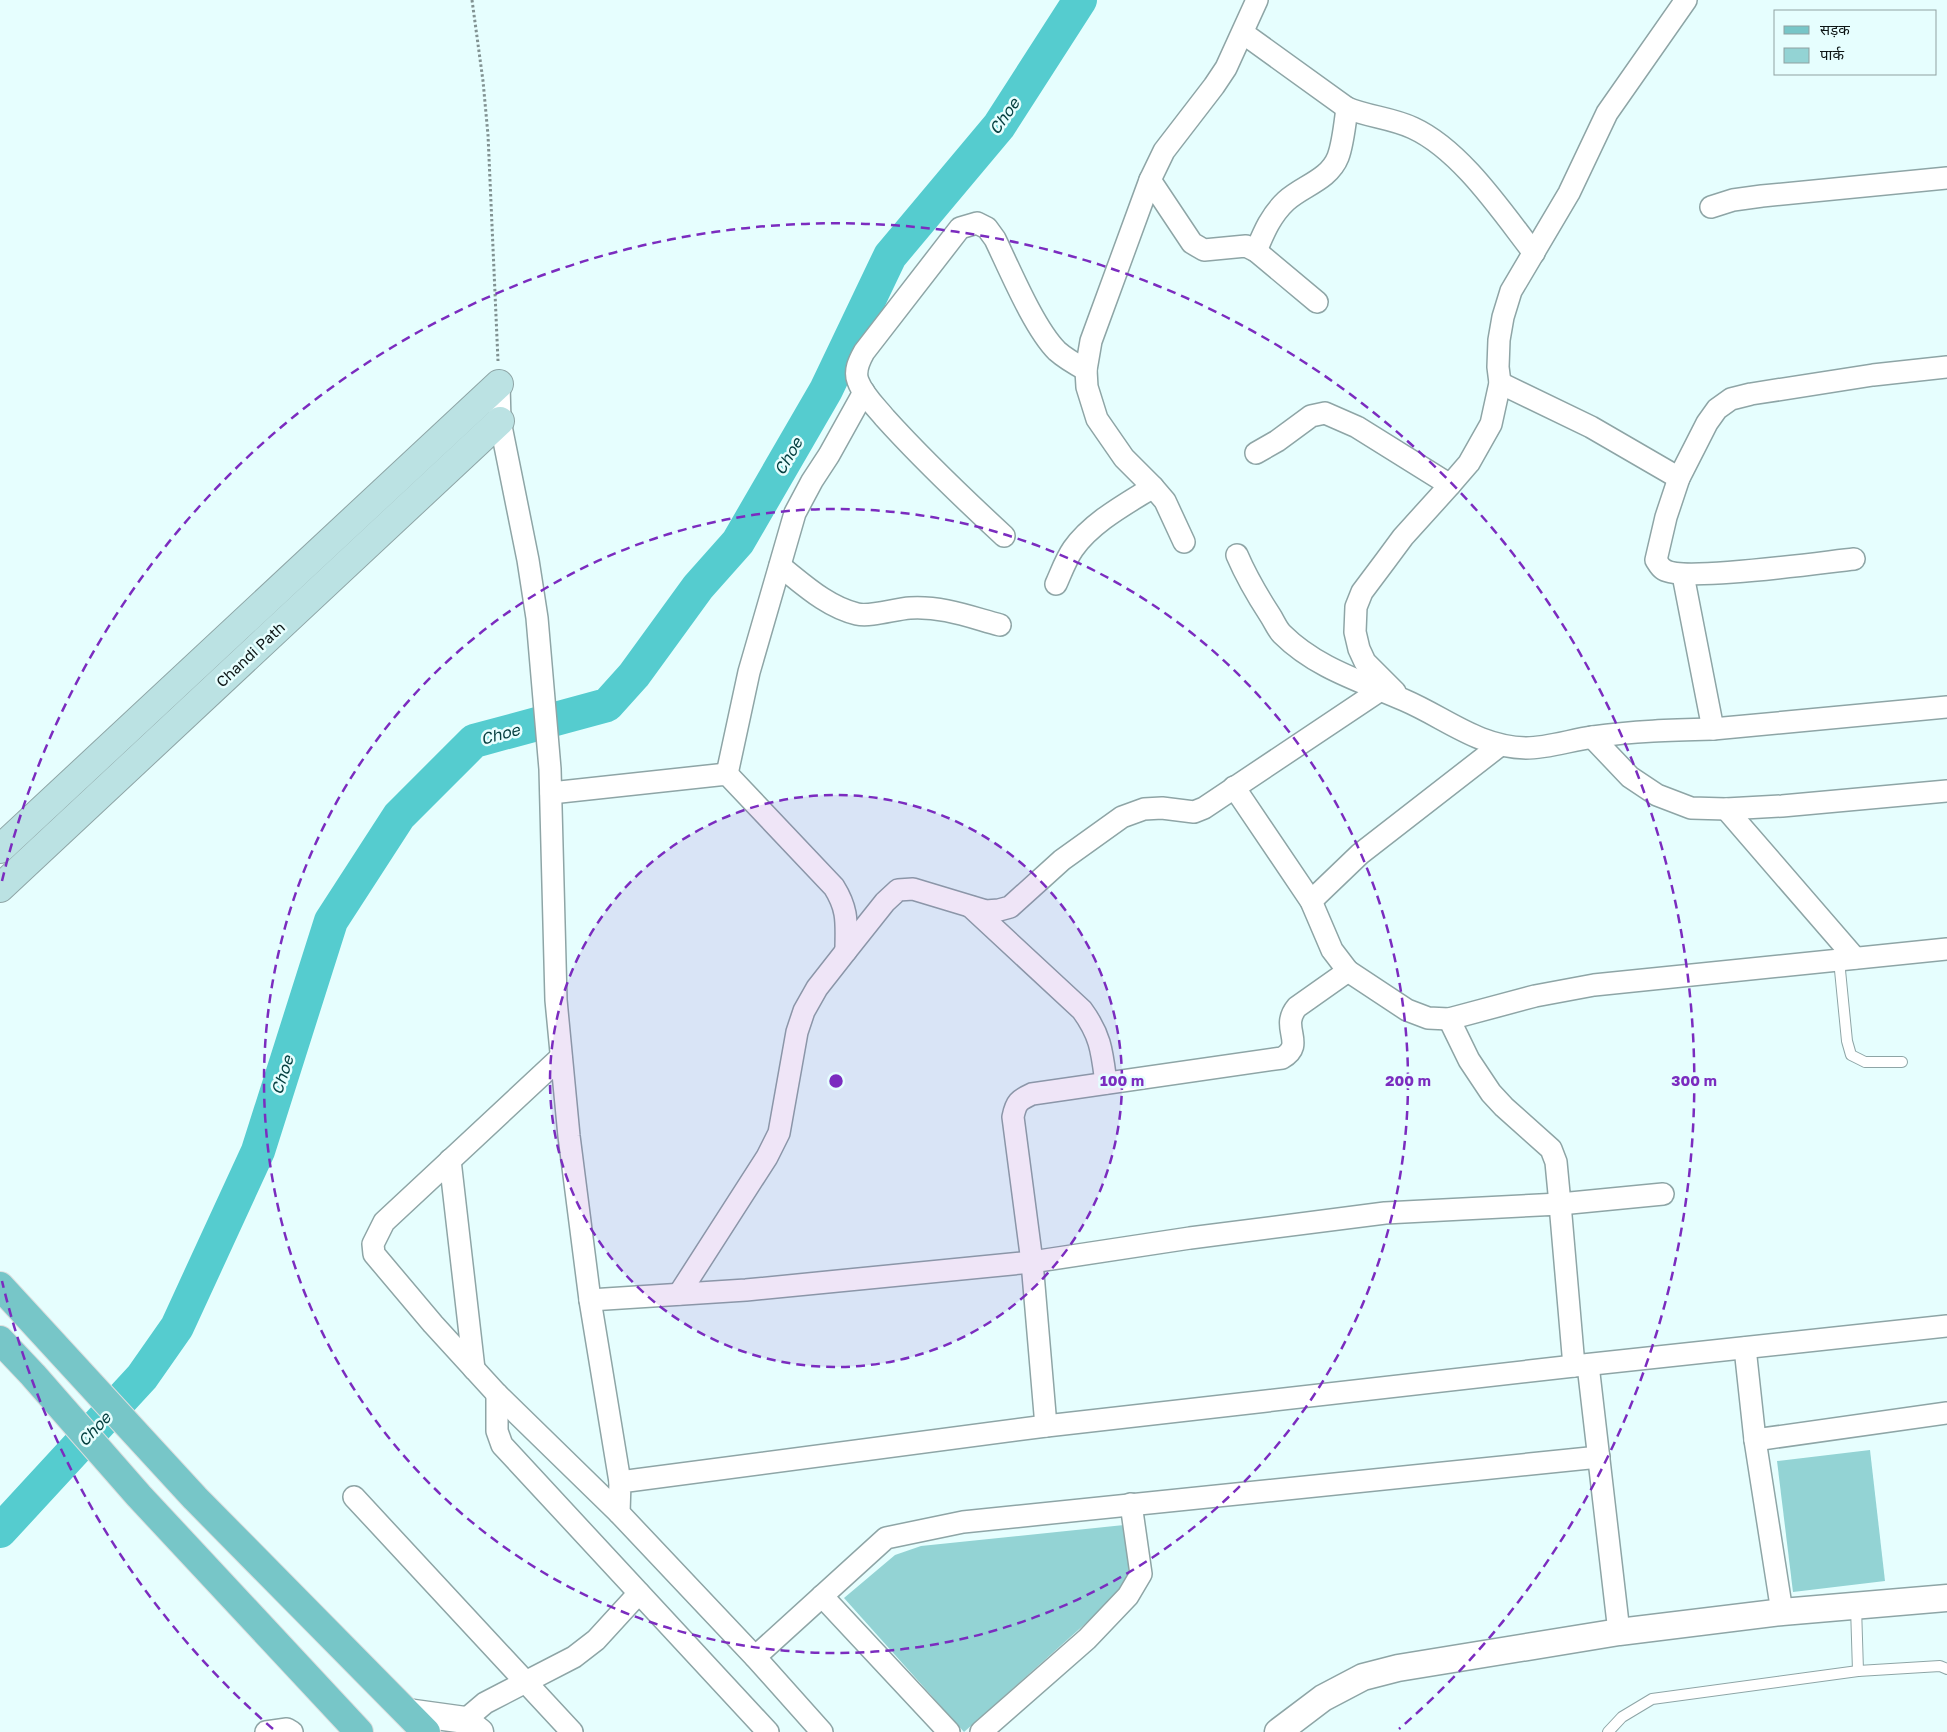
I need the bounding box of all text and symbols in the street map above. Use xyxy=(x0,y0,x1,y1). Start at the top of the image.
legend xyxy=(1774,10,1937,75)
text: सड़क xyxy=(1820,20,1850,38)
text: पार्क xyxy=(1820,45,1844,63)
water label: Choe xyxy=(984,93,1025,138)
water label: Choe xyxy=(769,432,807,478)
street label: Chandi Path xyxy=(212,618,288,690)
water label: Choe xyxy=(478,719,523,749)
water label: Choe xyxy=(266,1051,298,1097)
text: 100 m xyxy=(1100,1071,1144,1089)
text: 200 m xyxy=(1385,1071,1431,1089)
text: 300 m xyxy=(1671,1071,1717,1089)
centre of rings xyxy=(827,1072,845,1090)
water label: Choe xyxy=(73,1406,116,1450)

